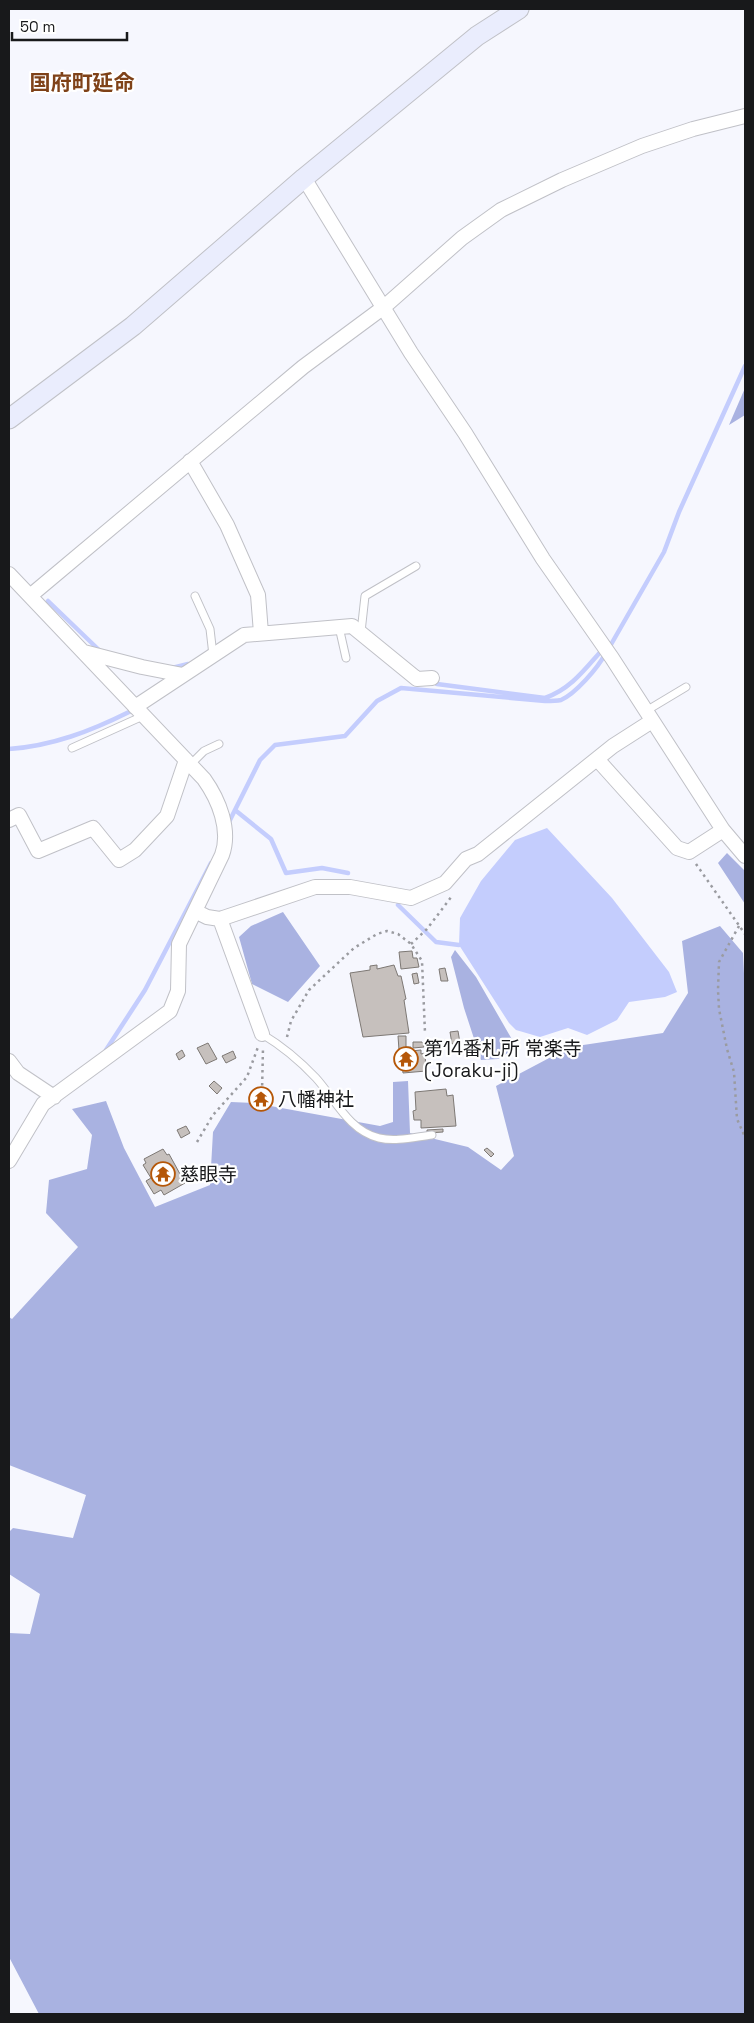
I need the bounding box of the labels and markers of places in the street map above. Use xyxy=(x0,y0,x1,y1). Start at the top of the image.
place label: 第14番札所 常楽寺 (Joraku-ji) xyxy=(424,1036,582,1083)
temple icon: 第14番札所 常楽寺 (Joraku-ji) xyxy=(393,1046,419,1072)
temple icon: 八幡神社 xyxy=(248,1086,274,1112)
place label: 八幡神社 xyxy=(278,1087,354,1112)
temple icon: 慈眼寺 xyxy=(150,1161,176,1187)
place label: 慈眼寺 xyxy=(180,1162,237,1187)

